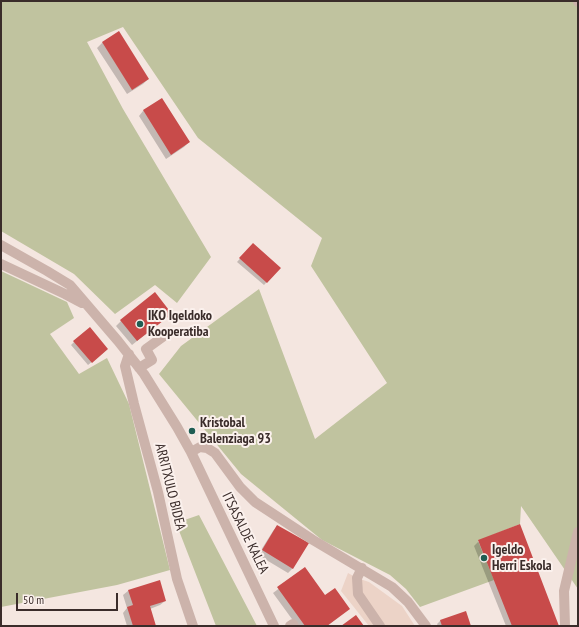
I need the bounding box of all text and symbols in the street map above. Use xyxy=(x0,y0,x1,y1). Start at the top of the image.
place label: IKO Igeldoko Kooperatiba xyxy=(148,308,212,340)
marker: IKO Igeldoko Kooperatiba xyxy=(135,319,145,329)
place label: Kristobal Balenziaga 93 xyxy=(200,415,271,448)
marker: Kristobal Balenziaga 93 xyxy=(187,426,197,436)
street label: ARRITXULO BIDEA xyxy=(151,442,189,532)
street label: ITSASALDE KALEA xyxy=(218,490,272,576)
place label: Igeldo Herri Eskola xyxy=(492,542,552,574)
marker: Igeldo Herri Eskola xyxy=(479,553,489,563)
scale bar xyxy=(18,585,120,611)
text: 50 m xyxy=(23,592,44,607)

